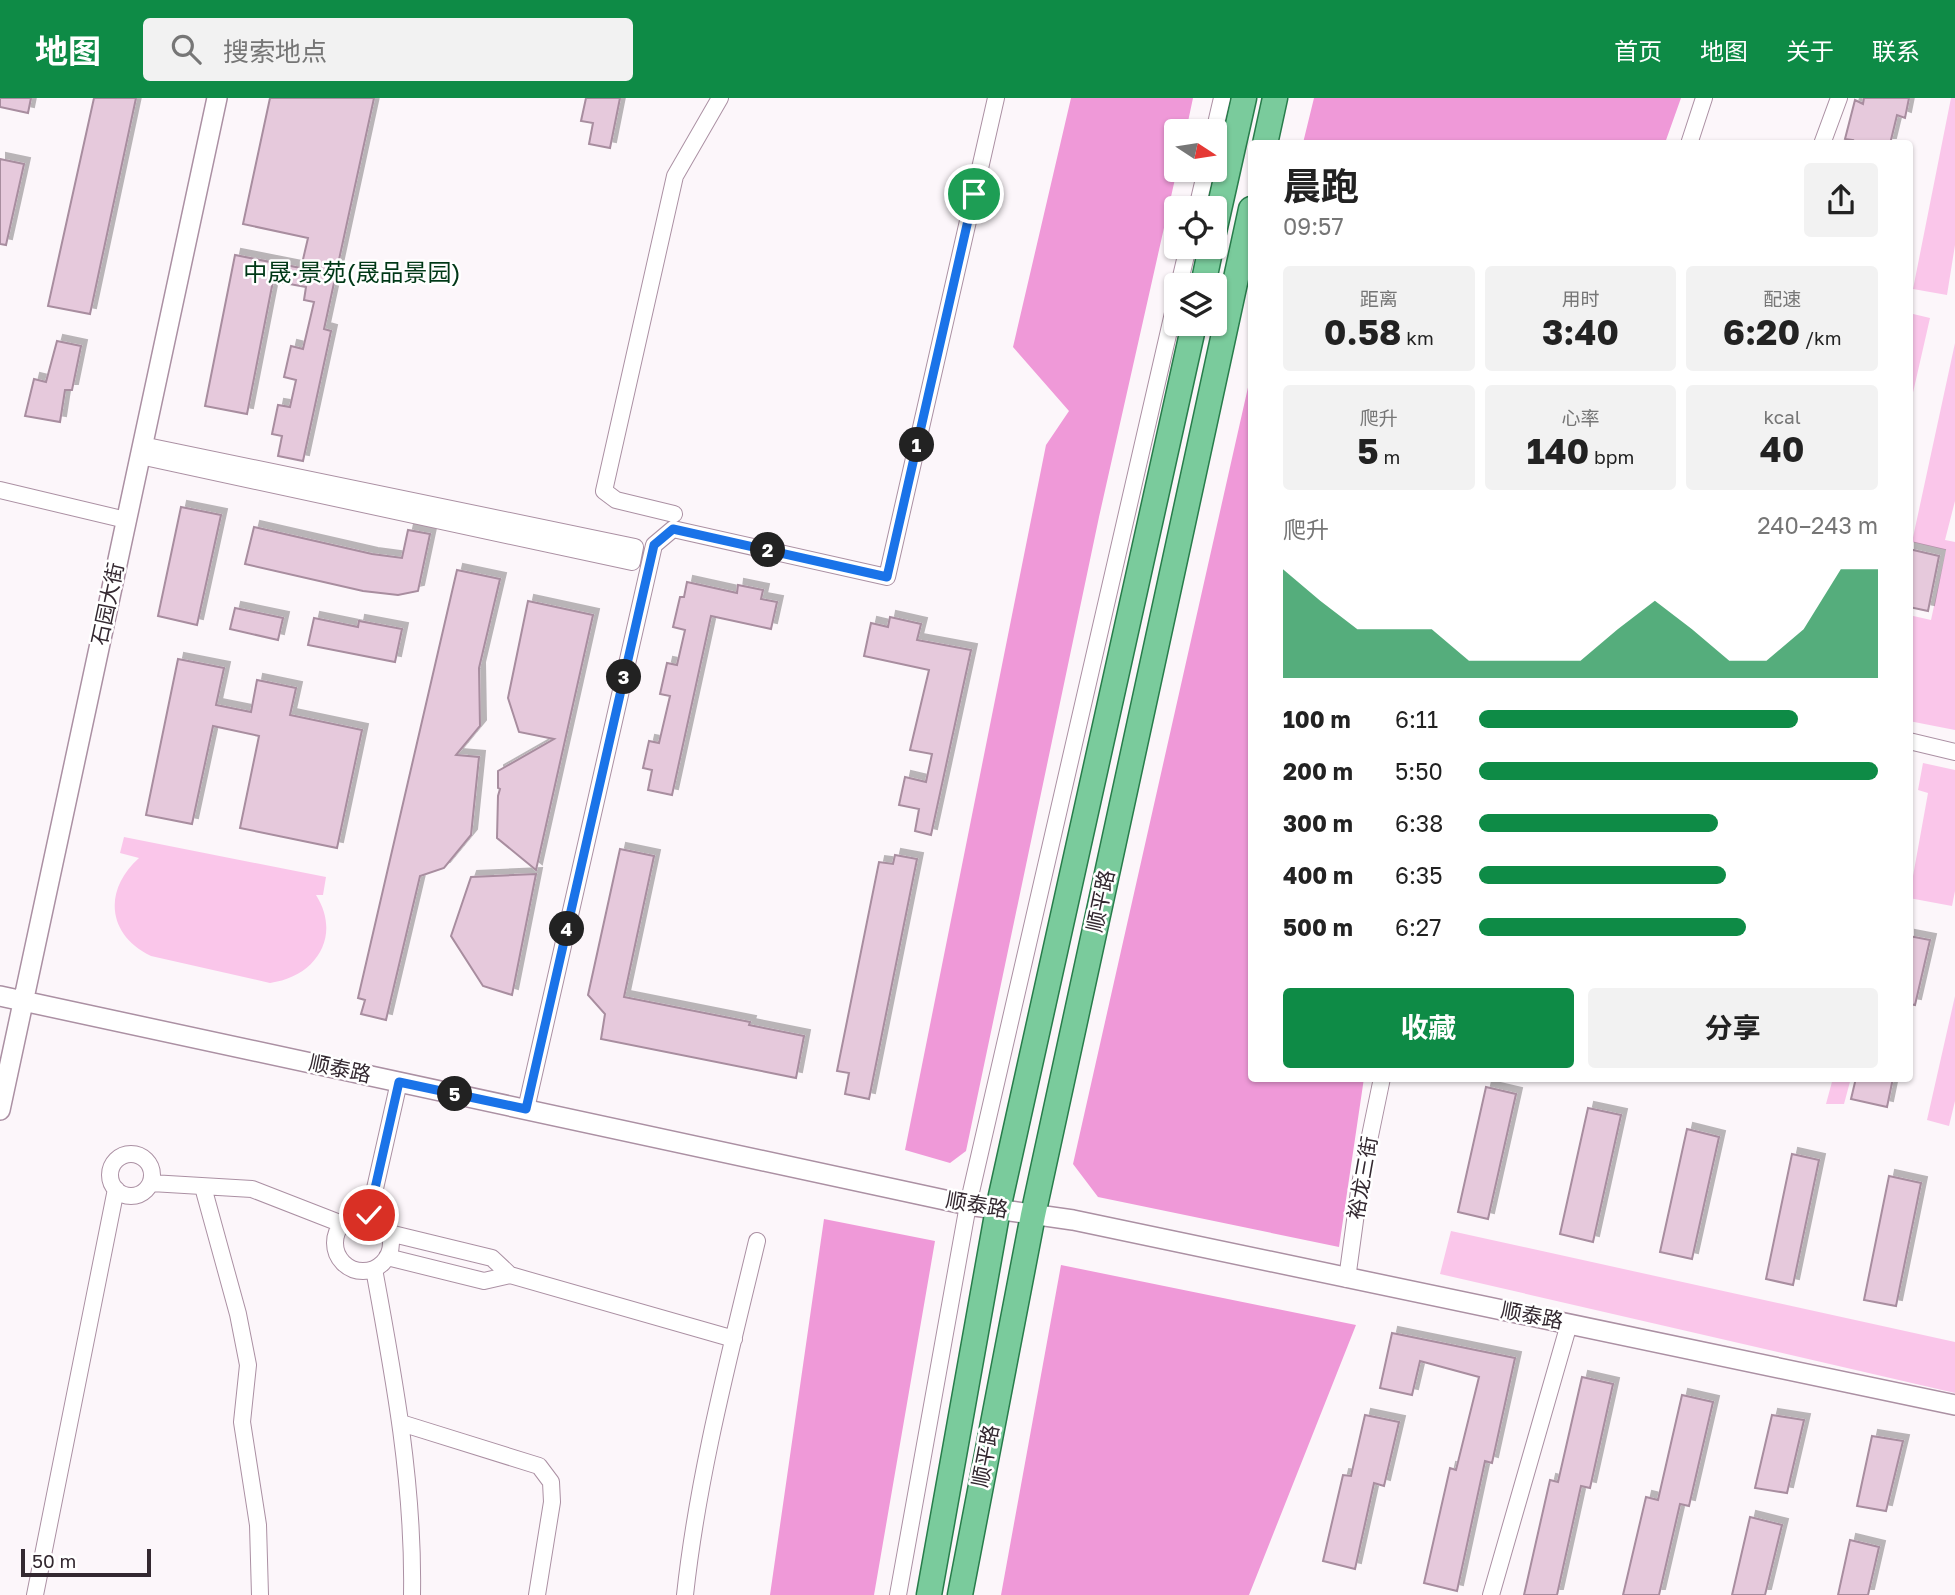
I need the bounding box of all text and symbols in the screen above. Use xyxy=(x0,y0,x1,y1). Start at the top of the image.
search box xyxy=(143,18,633,81)
icon: search xyxy=(167,30,205,68)
text: 地图 xyxy=(35,31,101,70)
text: 搜索地点 xyxy=(223,36,327,67)
text: 首页 xyxy=(1614,36,1662,65)
text: 地图 xyxy=(1700,36,1748,65)
text: 关于 xyxy=(1786,36,1834,65)
text: 联系 xyxy=(1872,36,1920,65)
north arrow xyxy=(1164,119,1227,182)
map controls xyxy=(1164,119,1227,336)
text: 晨跑 xyxy=(1283,163,1359,208)
button: share xyxy=(1804,163,1878,237)
pin xyxy=(944,164,1004,224)
icon: arrive xyxy=(955,175,993,213)
button: locate xyxy=(1164,196,1227,259)
text: 09:57 xyxy=(1283,212,1344,240)
district label: 中晟·景苑(晟品景园) xyxy=(243,257,461,286)
button: layers xyxy=(1164,273,1227,336)
text: 距离 xyxy=(1360,287,1398,310)
text: 用时 xyxy=(1561,287,1600,310)
text: 配速 xyxy=(1763,287,1801,310)
text: 0.58 xyxy=(1324,311,1402,353)
text: 3:40 xyxy=(1542,311,1619,353)
text: 6:20 xyxy=(1723,311,1800,353)
text: km xyxy=(1402,326,1434,349)
text: /km xyxy=(1800,326,1842,349)
text: kcal xyxy=(1763,405,1801,428)
text: 爬升 xyxy=(1360,406,1398,429)
text: 心率 xyxy=(1561,406,1600,429)
pin: 1 xyxy=(900,428,934,462)
text: 40 xyxy=(1760,428,1804,470)
text: 5 xyxy=(1357,430,1379,472)
text: 140 xyxy=(1527,430,1589,472)
text: 1 xyxy=(912,433,921,456)
text: m xyxy=(1379,445,1400,468)
text: bpm xyxy=(1589,445,1634,468)
text: 240–243 m xyxy=(1757,511,1878,539)
text: 爬升 xyxy=(1283,515,1329,543)
pin: 2 xyxy=(750,532,786,568)
text: 2 xyxy=(762,538,773,561)
street label: 石园大街 xyxy=(86,560,128,648)
pin: 3 xyxy=(606,660,642,694)
text: 3 xyxy=(618,665,629,688)
text: 100 m xyxy=(1283,705,1351,733)
text: 6:11 xyxy=(1395,705,1438,733)
text: 200 m xyxy=(1283,757,1353,785)
text: 5:50 xyxy=(1395,757,1443,785)
text: 300 m xyxy=(1283,809,1353,837)
text: 6:38 xyxy=(1395,809,1443,837)
text: 400 m xyxy=(1283,861,1353,889)
text: 6:35 xyxy=(1395,861,1443,889)
street label: 顺平路 xyxy=(1081,867,1119,934)
pin: 4 xyxy=(550,912,584,946)
text: 500 m xyxy=(1283,913,1353,941)
text: 6:27 xyxy=(1395,913,1441,941)
text: 4 xyxy=(561,917,572,940)
button: 收藏 xyxy=(1283,988,1574,1068)
button: 分享 xyxy=(1588,988,1878,1068)
street label: 顺泰路 xyxy=(307,1049,374,1087)
pin: 5 xyxy=(438,1076,472,1112)
text: 5 xyxy=(449,1082,460,1105)
street label: 裕龙三街 xyxy=(1342,1134,1382,1221)
pin xyxy=(339,1185,399,1245)
street label: 顺泰路 xyxy=(944,1186,1010,1222)
icon: check xyxy=(350,1196,388,1234)
street label: 顺泰路 xyxy=(1499,1296,1566,1334)
street label: 顺平路 xyxy=(966,1422,1004,1489)
scale bar xyxy=(21,1546,150,1578)
text: 50 m xyxy=(32,1549,76,1572)

